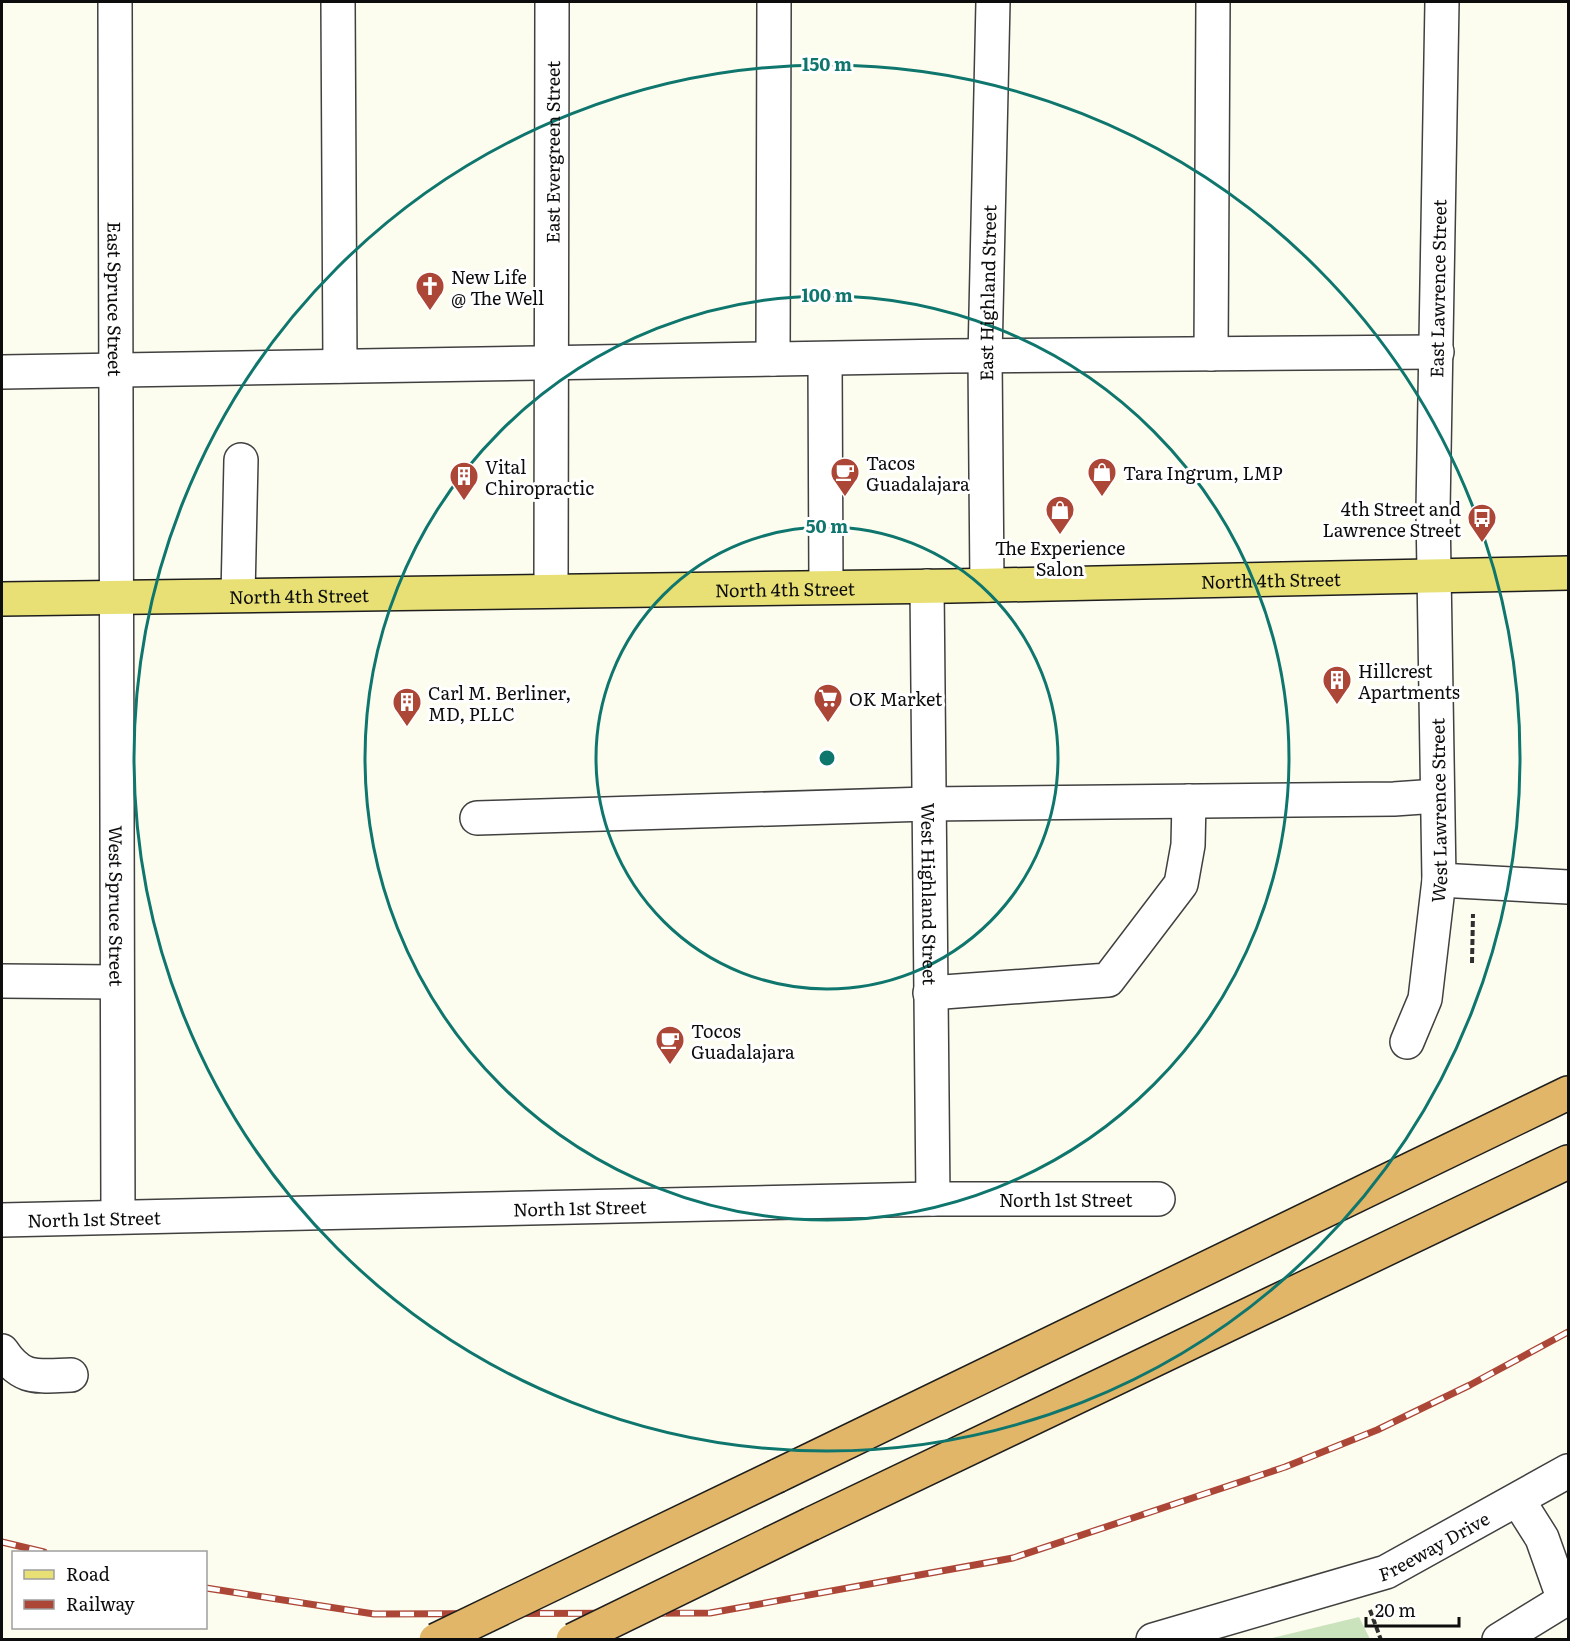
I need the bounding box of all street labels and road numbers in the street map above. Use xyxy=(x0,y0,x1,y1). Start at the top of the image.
street label: East Evergreen Street xyxy=(538,60,565,243)
street label: East Lawrence Street xyxy=(1422,198,1452,378)
street label: East Highland Street xyxy=(971,204,1002,381)
street label: East Spruce Street xyxy=(102,222,129,377)
street label: North 4th Street xyxy=(1201,564,1342,594)
street label: North 4th Street xyxy=(715,574,856,603)
street label: North 4th Street xyxy=(229,580,370,609)
street label: West Lawrence Street xyxy=(1423,717,1453,904)
street label: West Highland Street xyxy=(916,803,944,986)
street label: West Spruce Street xyxy=(104,825,131,987)
street label: North 1st Street xyxy=(999,1186,1133,1213)
street label: North 1st Street xyxy=(513,1192,648,1222)
street label: North 1st Street xyxy=(27,1203,162,1233)
street label: Freeway Drive xyxy=(1375,1504,1494,1587)

